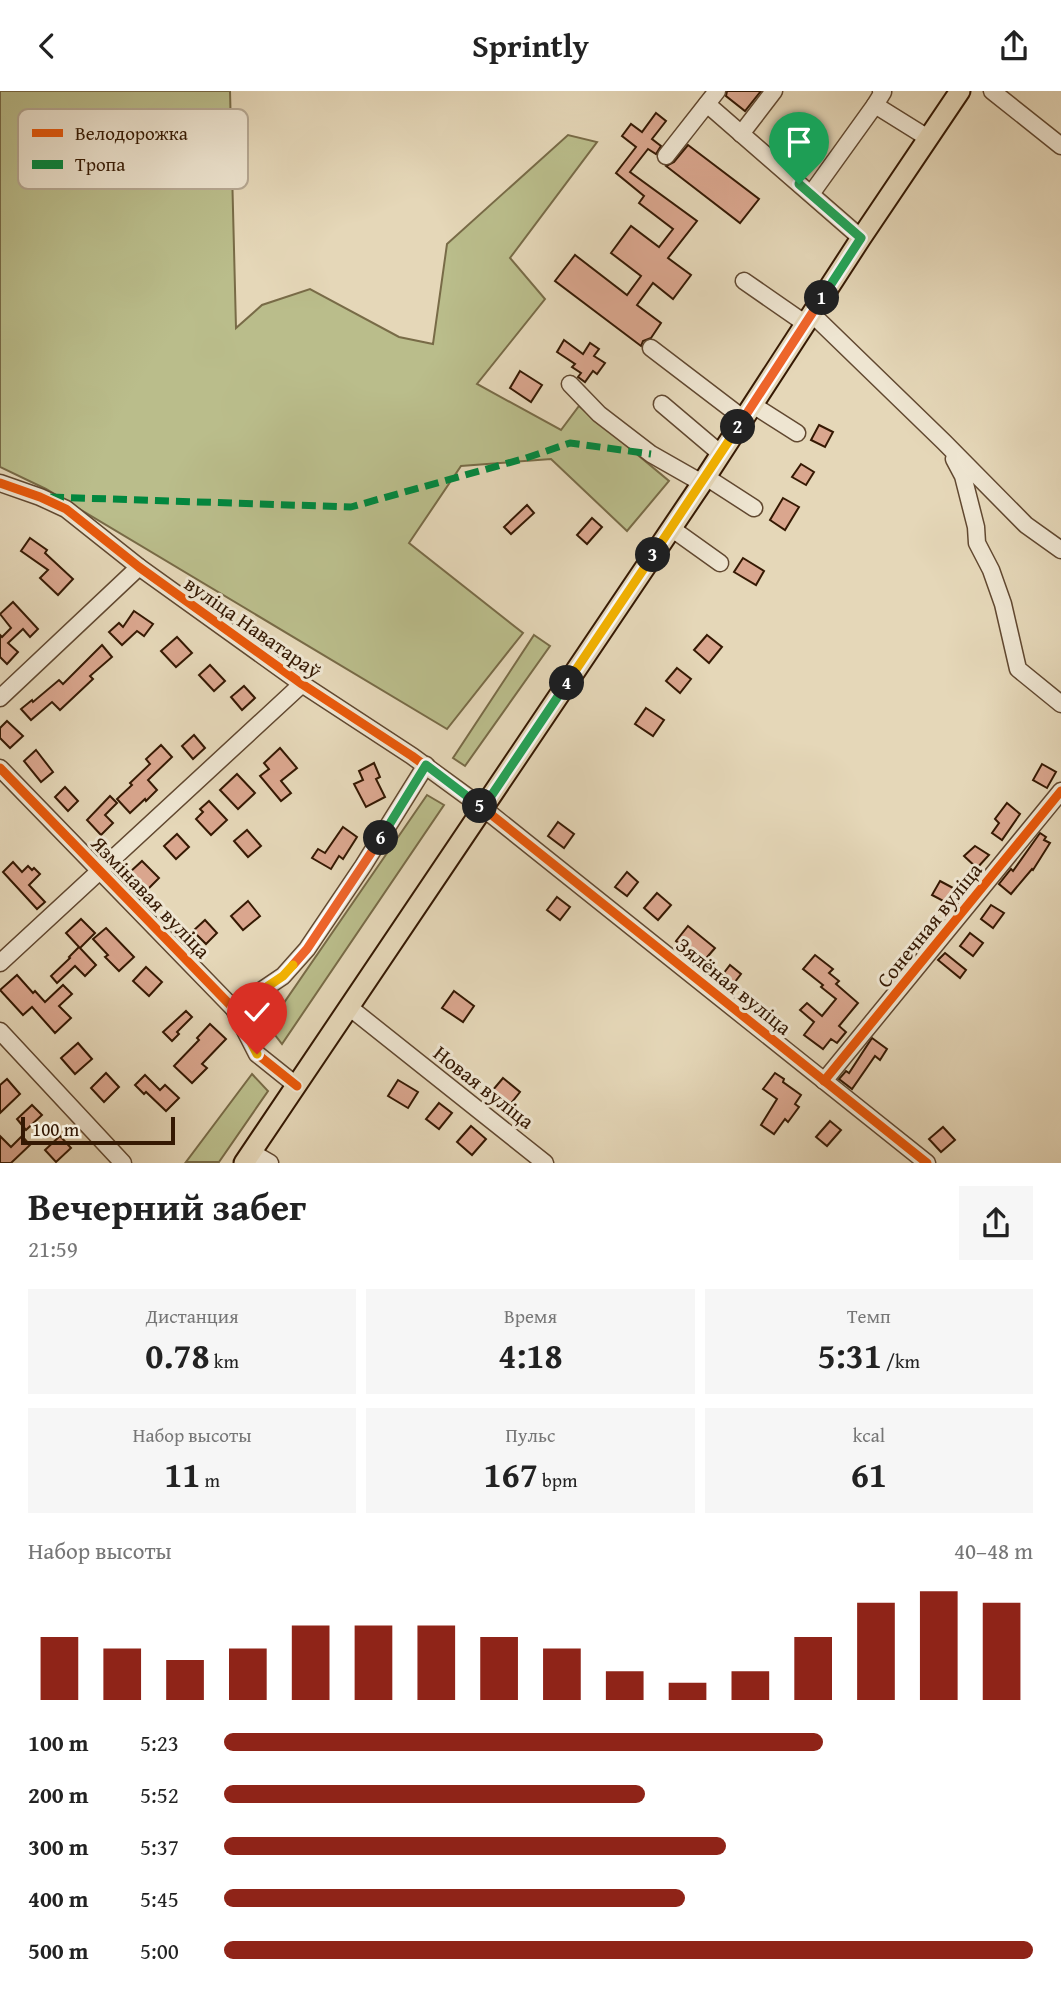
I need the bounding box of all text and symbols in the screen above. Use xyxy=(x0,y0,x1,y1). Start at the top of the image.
text: Sprintly xyxy=(472,22,589,69)
icon: back xyxy=(28,27,66,65)
icon: share xyxy=(995,27,1033,65)
legend xyxy=(18,109,248,189)
pin xyxy=(769,112,829,184)
text: Велодорожка xyxy=(75,119,188,147)
icon: arrive xyxy=(780,123,818,161)
text: Тропа xyxy=(75,150,125,178)
pin: 1 xyxy=(804,281,840,315)
text: 1 xyxy=(817,283,826,311)
pin: 2 xyxy=(720,409,756,445)
text: 2 xyxy=(733,412,742,440)
pin: 3 xyxy=(636,538,670,573)
text: 3 xyxy=(648,540,657,568)
street label: вуліца Наватараў xyxy=(178,568,328,686)
pin: 4 xyxy=(550,665,584,701)
text: 4 xyxy=(562,668,571,696)
pin: 5 xyxy=(462,789,498,823)
text: 5 xyxy=(475,791,484,819)
pin: 6 xyxy=(364,821,398,855)
text: 6 xyxy=(376,823,385,851)
street label: Язмінавая вуліца xyxy=(83,828,218,965)
street label: Сонечная вуліца xyxy=(869,856,989,994)
street label: Зялёная вуліца xyxy=(670,930,798,1042)
pin xyxy=(227,982,287,1054)
icon: check xyxy=(238,993,276,1031)
street label: Новая вуліца xyxy=(427,1038,541,1136)
scale bar xyxy=(21,1113,175,1145)
text: 100 m xyxy=(32,1115,79,1143)
text: Вечерний забег xyxy=(28,1178,306,1234)
button: share xyxy=(959,1186,1033,1260)
text: 21:59 xyxy=(28,1232,78,1265)
text: Дистанция xyxy=(146,1302,239,1330)
text: Время xyxy=(504,1302,557,1330)
text: Темп xyxy=(847,1302,891,1330)
text: 0.78 xyxy=(145,1330,210,1381)
text: 4:18 xyxy=(498,1330,563,1381)
text: 5:31 xyxy=(818,1330,882,1381)
text: km xyxy=(210,1347,239,1375)
text: /km xyxy=(882,1347,920,1375)
text: Набор высоты xyxy=(133,1421,252,1449)
text: Пульс xyxy=(506,1421,555,1449)
text: kcal xyxy=(853,1421,885,1449)
text: 11 xyxy=(164,1449,200,1500)
text: 167 xyxy=(483,1449,538,1500)
text: 61 xyxy=(851,1449,887,1500)
text: m xyxy=(200,1466,220,1494)
text: bpm xyxy=(538,1466,578,1494)
text: Набор высоты xyxy=(28,1534,172,1567)
text: 40–48 m xyxy=(954,1534,1033,1567)
text: 100 m xyxy=(28,1726,89,1759)
text: 5:23 xyxy=(140,1726,179,1759)
text: 200 m xyxy=(28,1778,89,1811)
text: 5:52 xyxy=(140,1778,179,1811)
text: 300 m xyxy=(28,1830,89,1863)
text: 5:37 xyxy=(140,1830,179,1863)
text: 400 m xyxy=(28,1882,89,1915)
text: 5:45 xyxy=(140,1882,179,1915)
text: 500 m xyxy=(28,1934,89,1967)
text: 5:00 xyxy=(140,1934,179,1967)

